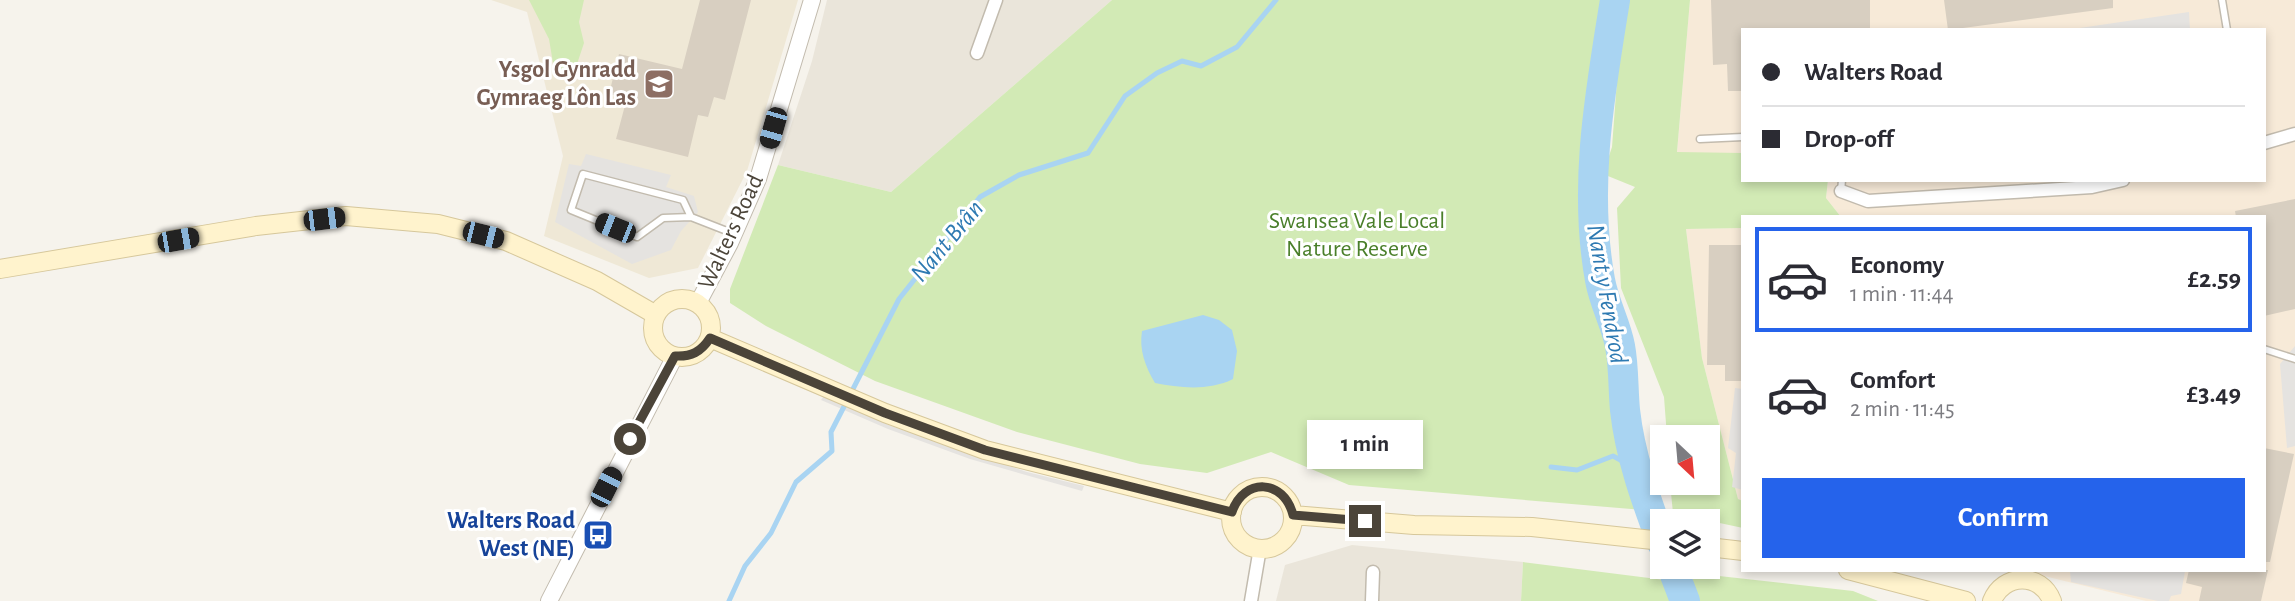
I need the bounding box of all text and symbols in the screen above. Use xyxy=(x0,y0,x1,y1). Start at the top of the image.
place label: Ysgol Gynradd Gymraeg Lôn Las xyxy=(476,58,636,110)
text: Walters Road xyxy=(1804,59,1943,85)
school or university icon: Ysgol Gynradd Gymraeg Lôn Las xyxy=(642,67,676,101)
car xyxy=(758,105,789,151)
text: Drop-off xyxy=(1804,126,1893,152)
street label: Walters Road xyxy=(694,171,768,293)
water label: Nant Brân xyxy=(906,195,988,287)
car xyxy=(302,206,347,232)
park label: Swansea Vale Local Nature Reserve xyxy=(1269,209,1445,261)
car xyxy=(592,210,639,246)
car xyxy=(461,220,506,250)
water label: Nant y Fendrod xyxy=(1582,222,1632,366)
car xyxy=(156,226,201,254)
icon: car xyxy=(1766,248,1829,311)
text: Economy xyxy=(1850,252,1944,278)
text: £2.59 xyxy=(2187,266,2241,292)
text: 1 min · 11:44 xyxy=(1850,283,1954,306)
icon: car xyxy=(1766,363,1829,426)
text: Comfort xyxy=(1850,367,1935,393)
text: £3.49 xyxy=(2187,381,2241,407)
text: 2 min · 11:45 xyxy=(1850,398,1955,421)
callout: 1 min xyxy=(1307,420,1423,468)
route start xyxy=(614,423,646,455)
north arrow xyxy=(1650,425,1720,495)
map controls xyxy=(1650,425,1720,579)
text: 1 min xyxy=(1341,433,1389,456)
car xyxy=(588,464,625,510)
button: Confirm xyxy=(1762,478,2245,558)
route end xyxy=(1349,505,1381,537)
place label: Walters Road West (NE) xyxy=(447,509,575,561)
button: layers xyxy=(1650,509,1720,579)
bus stop icon: Walters Road West (NE) xyxy=(581,518,615,552)

